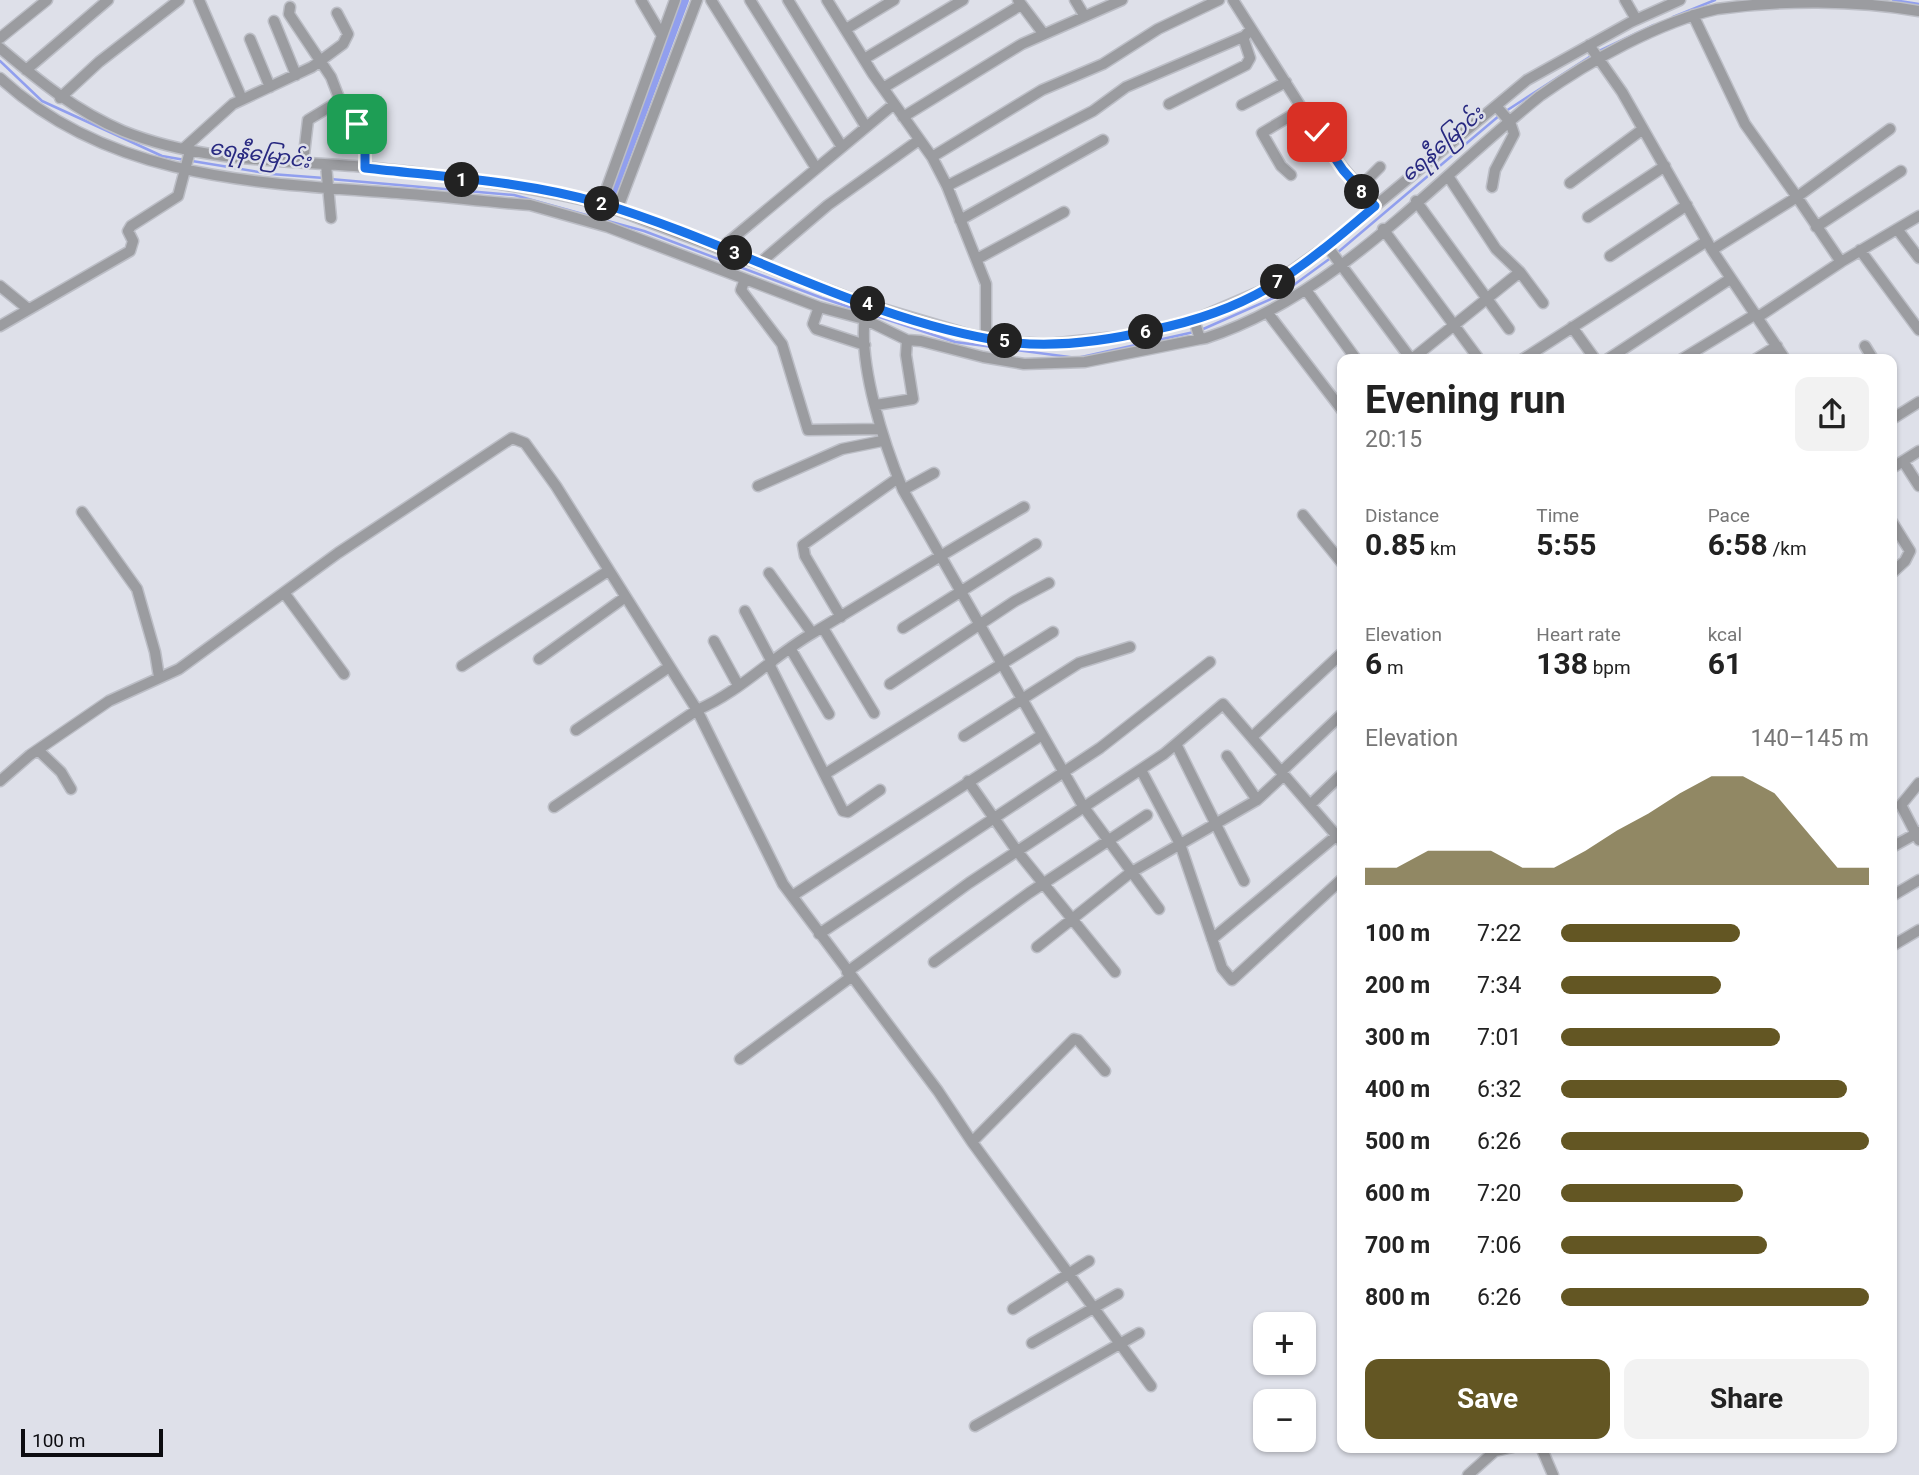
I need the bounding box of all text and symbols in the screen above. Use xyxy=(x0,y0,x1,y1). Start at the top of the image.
pin xyxy=(327,94,387,154)
water label: ရေနီမြောင်း xyxy=(1394,98,1493,190)
pin xyxy=(1287,102,1347,162)
icon: arrive xyxy=(338,105,376,143)
icon: check xyxy=(1298,113,1336,151)
water label: ရေနီမြောင်း xyxy=(207,132,314,178)
pin: 1 xyxy=(444,162,480,198)
text: 1 xyxy=(456,168,467,191)
pin: 8 xyxy=(1344,174,1380,210)
text: 8 xyxy=(1356,180,1367,203)
pin: 2 xyxy=(584,186,620,222)
text: 2 xyxy=(596,192,607,215)
pin: 3 xyxy=(718,236,752,270)
text: 3 xyxy=(729,241,740,264)
pin: 7 xyxy=(1260,264,1296,300)
text: 7 xyxy=(1272,270,1283,293)
pin: 4 xyxy=(850,286,886,322)
text: 4 xyxy=(862,292,873,315)
pin: 6 xyxy=(1128,314,1164,350)
text: 6 xyxy=(1140,320,1151,343)
pin: 5 xyxy=(988,324,1023,358)
text: 5 xyxy=(999,329,1010,352)
button: share xyxy=(1795,377,1869,451)
text: Evening run xyxy=(1365,378,1566,422)
text: 20:15 xyxy=(1365,426,1422,453)
text: Distance xyxy=(1365,504,1439,527)
text: Time xyxy=(1536,504,1579,527)
text: Pace xyxy=(1708,504,1750,527)
text: 0.85 xyxy=(1365,527,1425,562)
text: 5:55 xyxy=(1536,527,1596,562)
text: 6:58 xyxy=(1708,527,1768,562)
text: km xyxy=(1425,537,1456,560)
text: /km xyxy=(1768,537,1807,560)
text: Elevation xyxy=(1365,623,1442,646)
text: Heart rate xyxy=(1536,623,1621,646)
text: kcal xyxy=(1708,623,1742,646)
text: 6 xyxy=(1365,646,1382,681)
text: 138 xyxy=(1536,646,1588,681)
text: 61 xyxy=(1708,646,1742,681)
text: m xyxy=(1382,656,1404,679)
text: bpm xyxy=(1588,656,1631,679)
text: Elevation xyxy=(1365,725,1458,752)
text: 140–145 m xyxy=(1750,725,1869,752)
text: 100 m xyxy=(1365,920,1430,947)
text: 7:22 xyxy=(1477,920,1521,947)
text: 200 m xyxy=(1365,972,1430,999)
text: 7:34 xyxy=(1477,972,1521,999)
text: 300 m xyxy=(1365,1024,1430,1051)
text: 7:01 xyxy=(1477,1024,1521,1051)
text: 400 m xyxy=(1365,1076,1430,1103)
text: 6:32 xyxy=(1477,1076,1521,1103)
text: 500 m xyxy=(1365,1128,1430,1155)
text: 6:26 xyxy=(1477,1128,1521,1155)
text: 600 m xyxy=(1365,1180,1430,1207)
text: 7:20 xyxy=(1477,1180,1521,1207)
text: 700 m xyxy=(1365,1232,1430,1259)
text: 7:06 xyxy=(1477,1232,1521,1259)
text: 800 m xyxy=(1365,1284,1430,1311)
text: 6:26 xyxy=(1477,1284,1521,1311)
map controls xyxy=(1253,1312,1316,1452)
button: + xyxy=(1253,1312,1316,1375)
button: Save xyxy=(1365,1359,1610,1439)
button: Share xyxy=(1624,1359,1869,1439)
button: − xyxy=(1253,1389,1316,1452)
scale bar xyxy=(21,1426,163,1458)
text: 100 m xyxy=(32,1429,85,1452)

